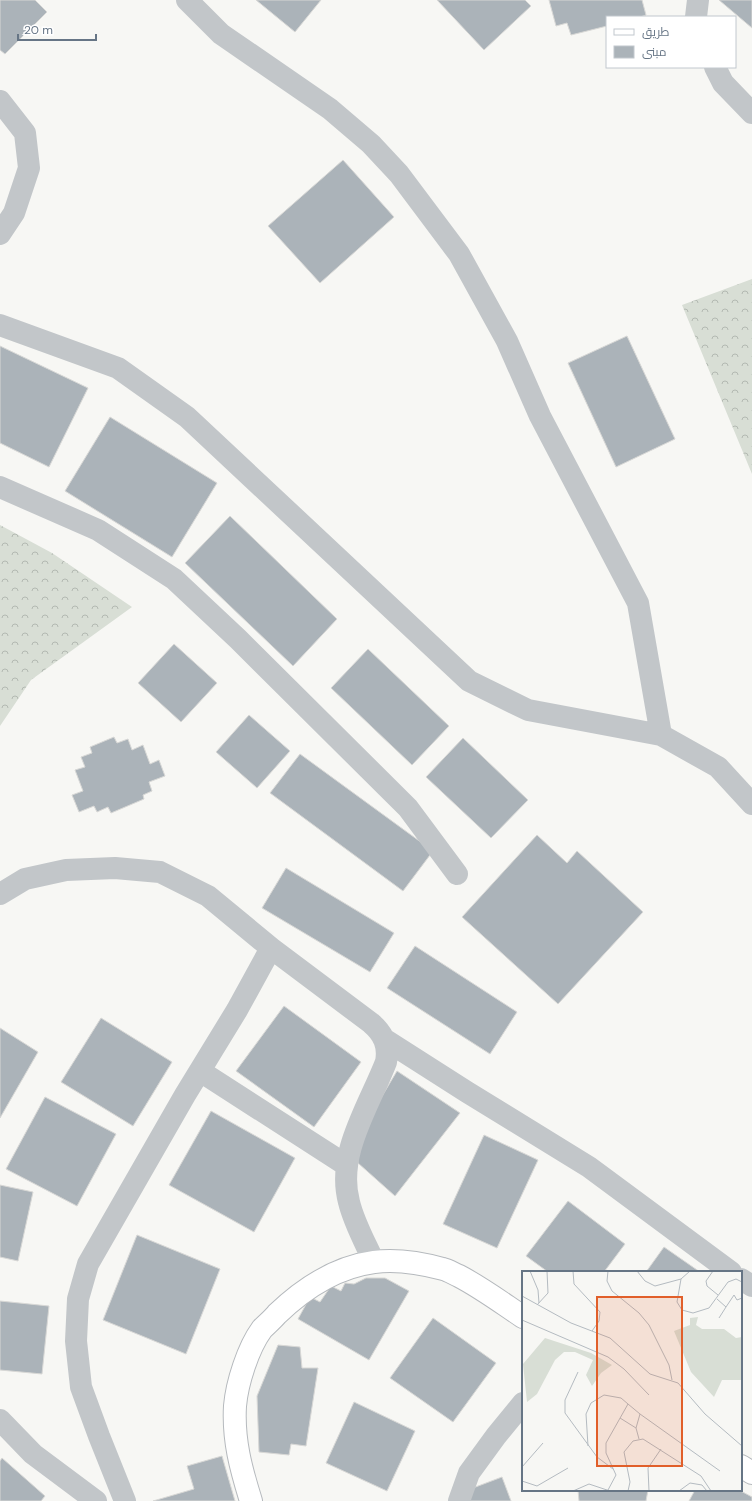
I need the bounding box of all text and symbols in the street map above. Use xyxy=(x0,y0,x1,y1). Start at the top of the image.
scale bar xyxy=(18,16,96,42)
legend xyxy=(606,16,736,68)
text: 20 m xyxy=(24,22,53,38)
text: طريق xyxy=(642,24,670,40)
text: مبنى xyxy=(642,44,667,60)
inset map xyxy=(522,1271,742,1491)

